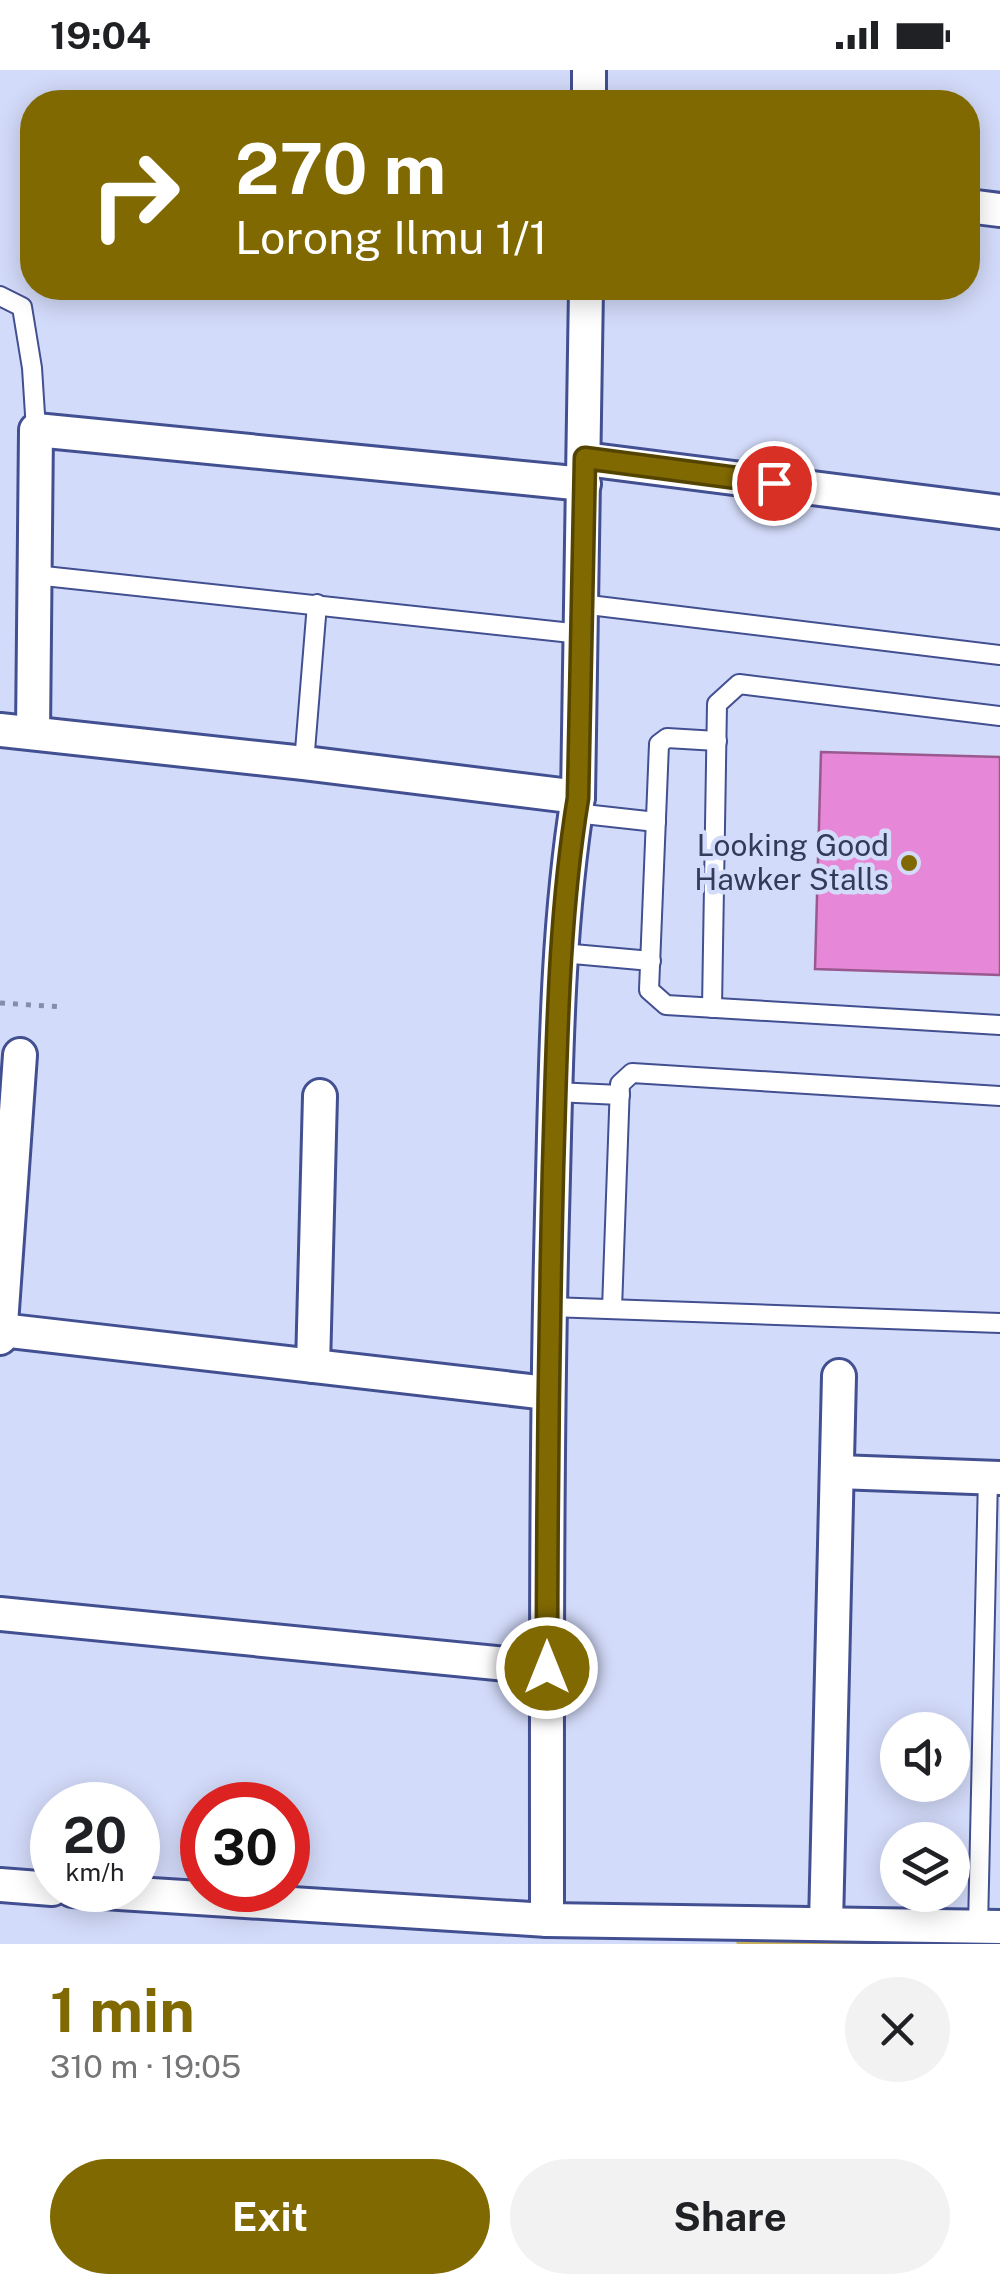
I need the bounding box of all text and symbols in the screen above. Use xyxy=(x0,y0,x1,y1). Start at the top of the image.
text: 19:04 xyxy=(50,13,151,58)
text: 270 m xyxy=(235,127,446,210)
icon: right xyxy=(70,130,200,260)
text: Lorong Ilmu 1/1 xyxy=(235,211,548,264)
pin xyxy=(732,441,817,526)
icon: arrive xyxy=(747,456,802,511)
place label: Looking Good Hawker Stalls xyxy=(694,827,889,897)
marker: Looking Good Hawker Stalls xyxy=(898,852,920,874)
position arrow xyxy=(495,1616,599,1720)
map controls xyxy=(880,1712,970,1912)
button: sound xyxy=(880,1712,970,1802)
speed limit sign: 30 xyxy=(180,1782,310,1912)
text: 20 xyxy=(63,1805,127,1864)
button: layers xyxy=(880,1822,970,1912)
text: km/h xyxy=(66,1857,124,1887)
text: 1 min xyxy=(50,1975,195,2046)
button: close xyxy=(845,1977,950,2082)
text: 310 m · 19:05 xyxy=(50,2048,241,2085)
button: Exit xyxy=(50,2159,490,2274)
button: Share xyxy=(510,2159,950,2274)

